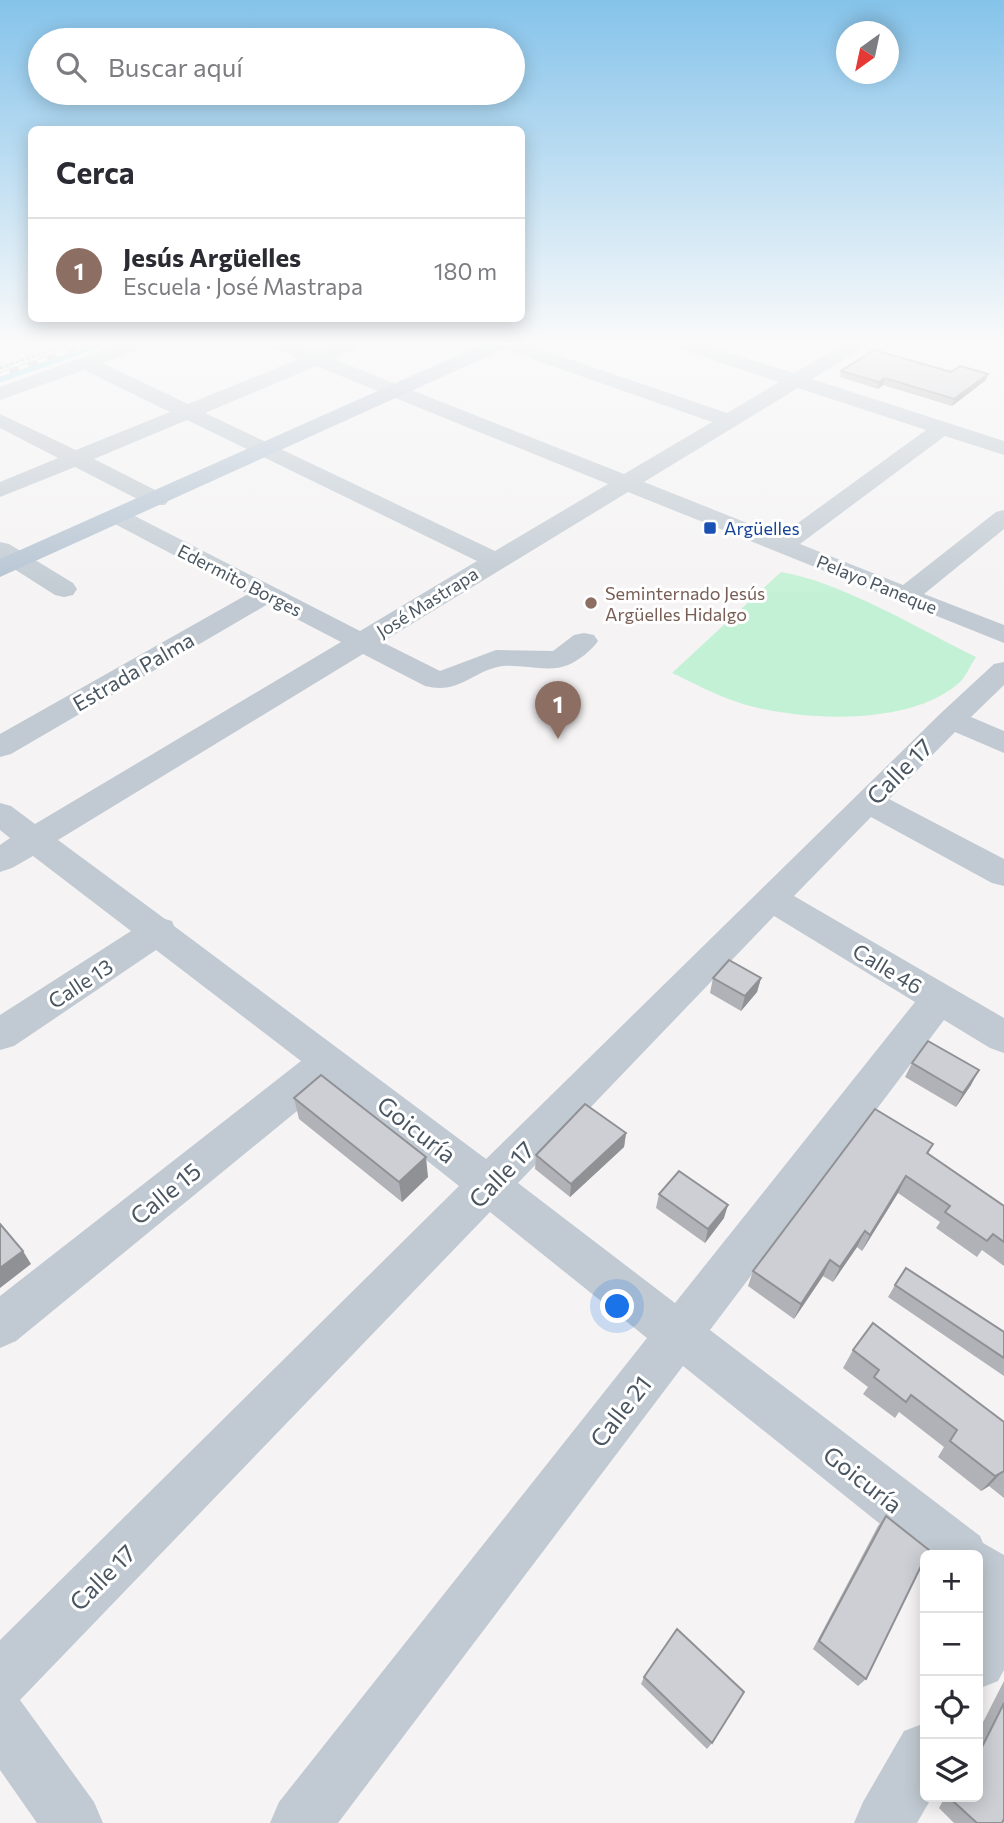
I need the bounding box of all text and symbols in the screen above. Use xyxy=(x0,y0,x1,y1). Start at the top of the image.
north arrow xyxy=(836,21,899,84)
search box xyxy=(28,28,525,105)
icon: search xyxy=(52,48,90,86)
text: Buscar aquí xyxy=(108,51,243,82)
text: Cerca xyxy=(56,153,135,190)
text: Jesús Argüelles xyxy=(123,241,301,272)
text: 1 xyxy=(74,257,84,285)
text: 180 m xyxy=(434,257,497,285)
text: Escuela · José Mastrapa xyxy=(123,272,363,300)
place label: Argüelles xyxy=(724,517,800,539)
marker: Argüelles xyxy=(702,520,718,536)
street label: Edermito Borges xyxy=(174,539,306,621)
street label: Pelayo Paneque xyxy=(814,550,940,618)
street label: José Mastrapa xyxy=(372,562,482,642)
place label: Seminternado Jesús Argüelles Hidalgo xyxy=(605,582,765,625)
marker: Seminternado Jesús Argüelles Hidalgo xyxy=(583,595,599,611)
street label: Estrada Palma xyxy=(68,626,198,716)
pin: 1 xyxy=(535,681,581,739)
street label: Calle 17 xyxy=(860,732,938,810)
street label: Calle 46 xyxy=(849,938,927,998)
street label: Calle 13 xyxy=(43,953,117,1013)
street label: Goicuría xyxy=(372,1089,462,1169)
street label: Calle 17 xyxy=(462,1135,540,1213)
street label: Calle 15 xyxy=(124,1156,206,1230)
your location xyxy=(600,1289,634,1323)
street label: Calle 21 xyxy=(583,1370,657,1452)
street label: Goicuría xyxy=(818,1439,908,1519)
street label: Calle 17 xyxy=(63,1538,141,1616)
map controls xyxy=(920,1550,983,1802)
button: + xyxy=(920,1550,983,1613)
button: − xyxy=(920,1613,983,1676)
button: locate xyxy=(920,1676,983,1739)
button: layers xyxy=(920,1739,983,1802)

